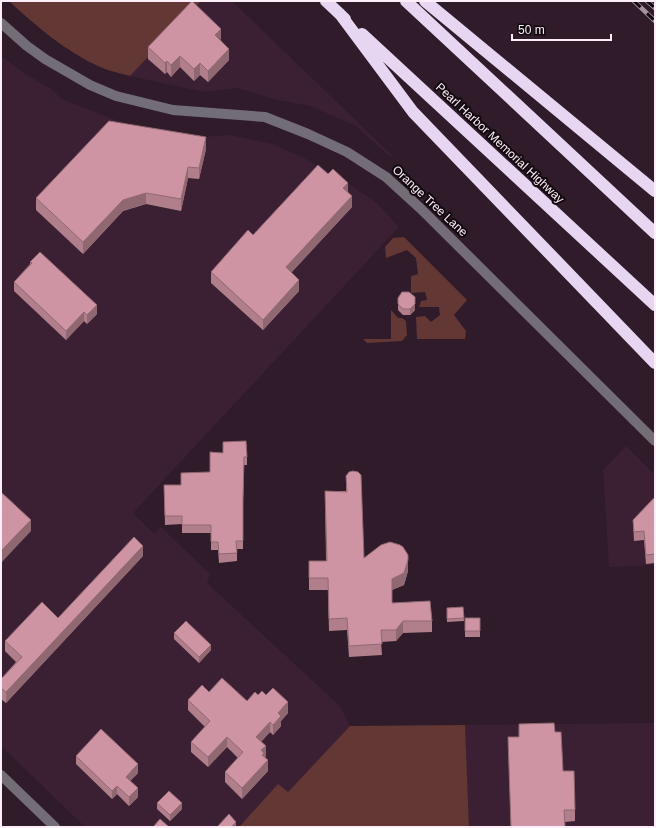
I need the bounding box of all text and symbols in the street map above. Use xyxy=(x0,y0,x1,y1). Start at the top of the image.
scale bar xyxy=(512,16,611,42)
text: 50 m xyxy=(518,23,545,37)
street label: Pearl Harbor Memorial Highway xyxy=(433,80,567,206)
street label: Orange Tree Lane xyxy=(390,163,471,240)

